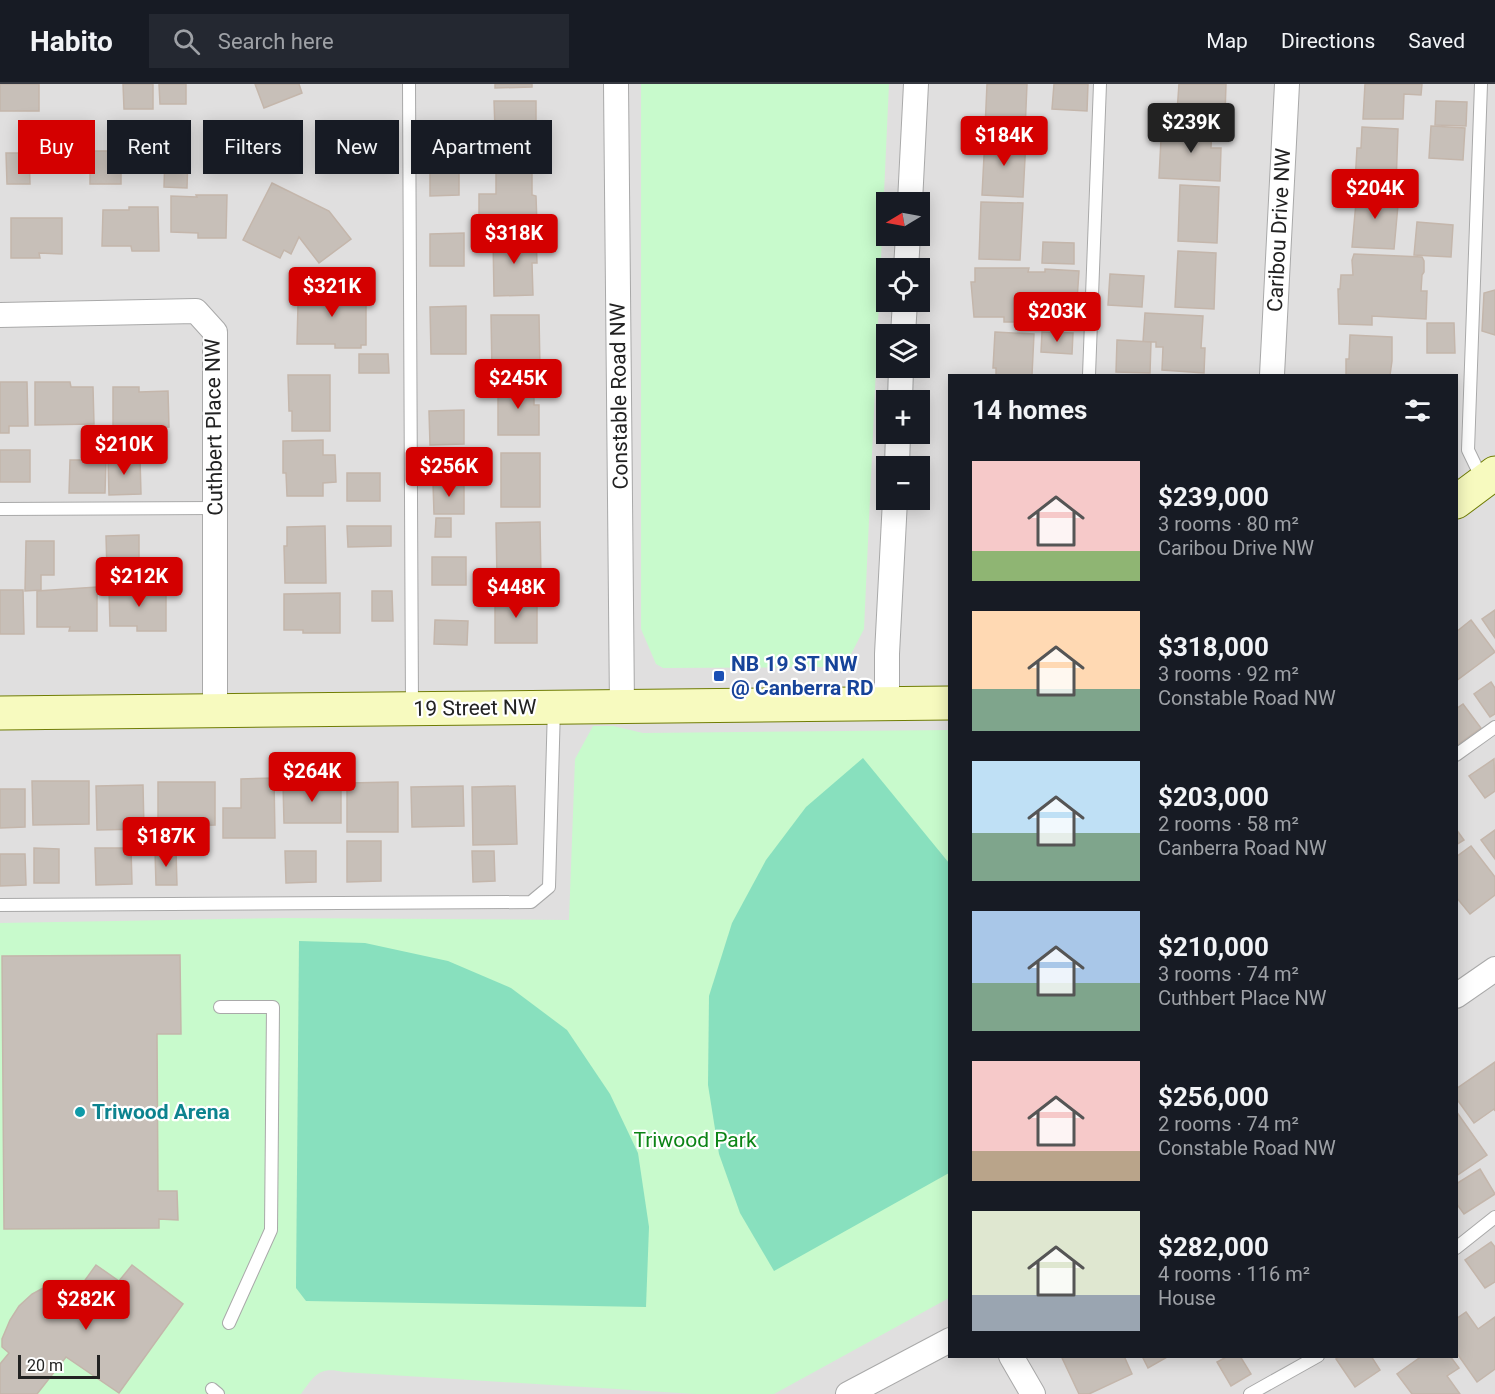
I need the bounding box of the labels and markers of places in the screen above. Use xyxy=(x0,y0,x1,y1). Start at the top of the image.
pin: $239K xyxy=(1149,103,1233,154)
pin: $184K xyxy=(962,116,1046,167)
pin: $204K xyxy=(1333,169,1417,220)
pin: $318K xyxy=(472,214,556,265)
pin: $321K xyxy=(290,267,374,318)
pin: $203K xyxy=(1015,292,1099,343)
pin: $245K xyxy=(476,359,560,410)
pin: $210K xyxy=(82,425,166,476)
pin: $256K xyxy=(407,447,491,498)
pin: $212K xyxy=(97,557,181,608)
pin: $448K xyxy=(474,568,558,619)
place label: NB 19 ST NW @ Canberra RD xyxy=(731,652,874,700)
marker: NB 19 ST NW @ Canberra RD xyxy=(712,669,726,683)
pin: $264K xyxy=(270,752,354,803)
pin: $187K xyxy=(124,817,208,868)
place label: Triwood Arena xyxy=(92,1100,230,1124)
marker: Triwood Arena xyxy=(73,1105,87,1119)
pin: $282K xyxy=(44,1280,128,1331)

